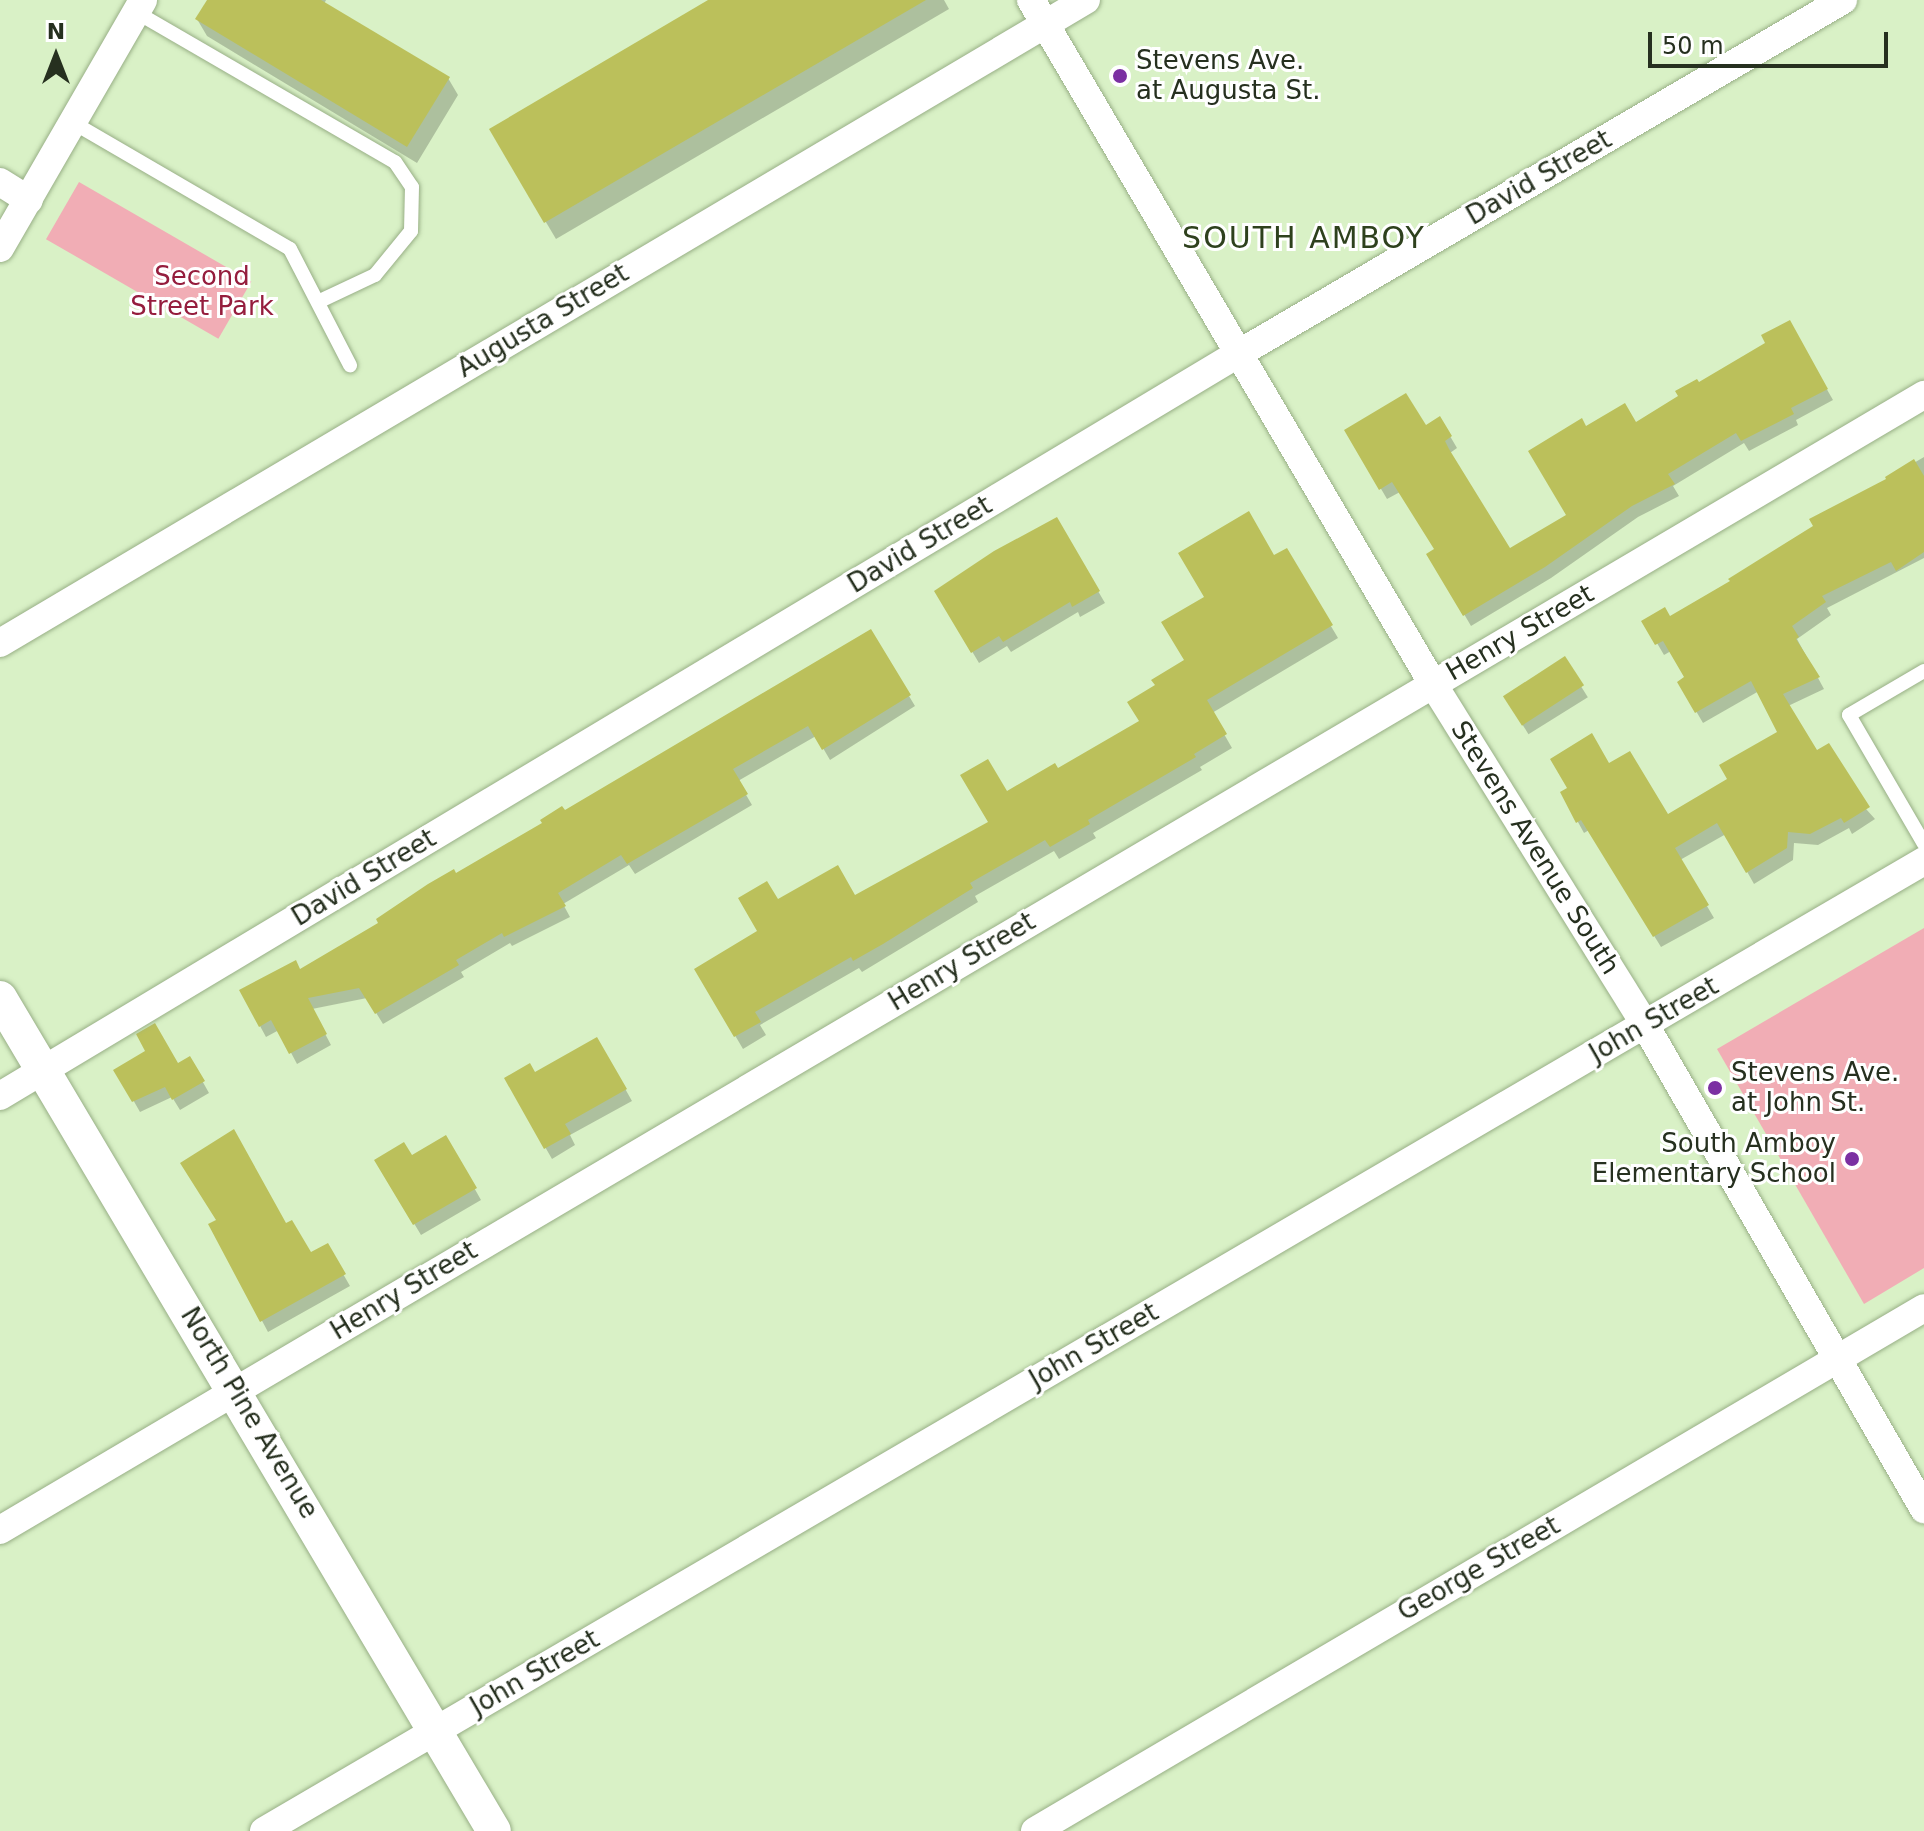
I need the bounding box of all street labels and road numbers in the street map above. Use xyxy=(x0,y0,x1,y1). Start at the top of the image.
street label: David Street xyxy=(1461,124,1617,232)
street label: Augusta Street xyxy=(452,258,634,384)
street label: David Street xyxy=(842,490,998,600)
street label: Henry Street xyxy=(1441,578,1599,688)
street label: Stevens Avenue South xyxy=(1444,716,1626,980)
street label: David Street xyxy=(286,823,442,933)
street label: Henry Street xyxy=(883,906,1041,1018)
street label: John Street xyxy=(1584,971,1724,1069)
street label: Henry Street xyxy=(325,1235,483,1347)
street label: John Street xyxy=(1024,1297,1164,1395)
street label: North Pine Avenue xyxy=(174,1302,324,1524)
street label: George Street xyxy=(1392,1510,1566,1628)
street label: John Street xyxy=(465,1624,605,1722)

